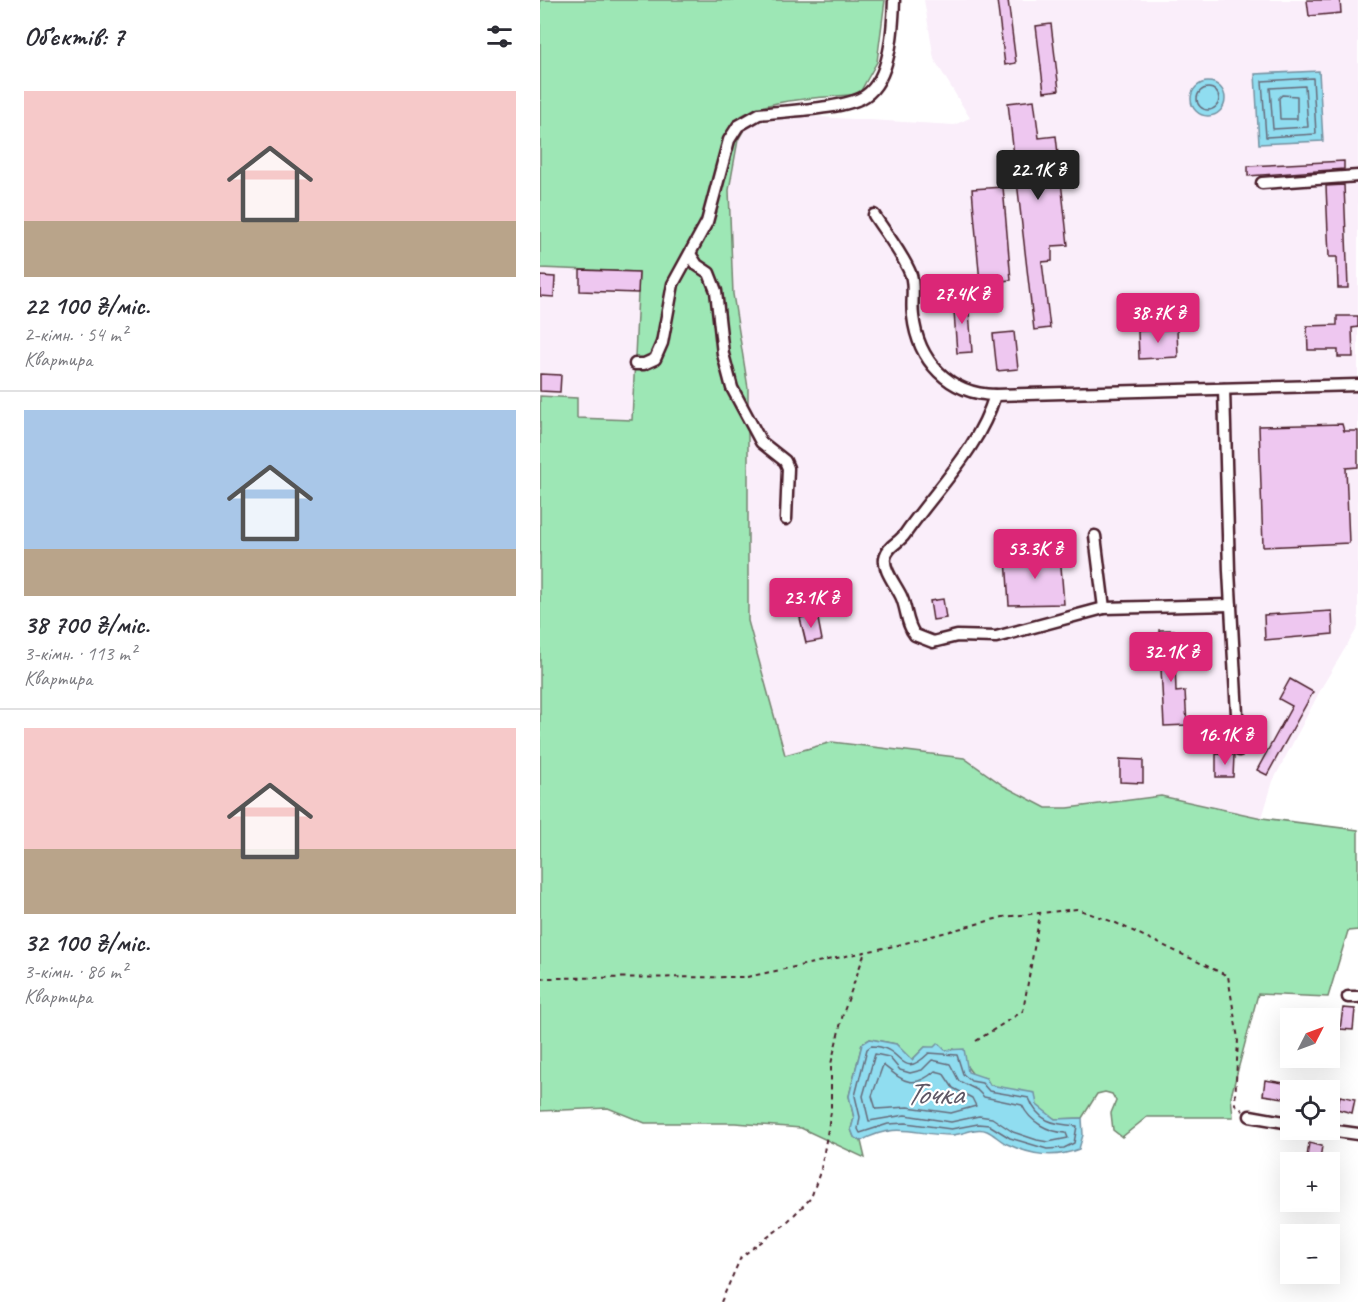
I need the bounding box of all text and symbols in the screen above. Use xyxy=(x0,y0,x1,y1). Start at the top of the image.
text: Об’єктів: 7 xyxy=(24,20,124,53)
icon: filters xyxy=(483,20,516,53)
icon: home xyxy=(216,130,324,238)
pin: 22.1K ₴ xyxy=(983,150,1093,201)
text: 22.1K ₴ xyxy=(1010,157,1066,182)
pin: 27.4K ₴ xyxy=(907,274,1017,325)
text: 27.4K ₴ xyxy=(934,281,990,306)
text: 22 100 ₴/міс. xyxy=(24,289,150,322)
pin: 38.7K ₴ xyxy=(1103,293,1213,344)
text: 38.7K ₴ xyxy=(1130,300,1186,325)
text: 2-кімн. · 54 m² xyxy=(24,322,127,347)
text: Квартира xyxy=(24,347,92,372)
icon: home xyxy=(216,449,324,557)
pin: 53.3K ₴ xyxy=(980,529,1090,580)
text: 53.3K ₴ xyxy=(1008,536,1062,561)
pin: 23.1K ₴ xyxy=(756,578,866,629)
text: 23.1K ₴ xyxy=(783,585,839,610)
text: 38 700 ₴/міс. xyxy=(24,608,149,641)
pin: 32.1K ₴ xyxy=(1116,632,1226,683)
text: 32.1K ₴ xyxy=(1143,639,1199,664)
text: 3-кімн. · 113 m² xyxy=(24,641,136,666)
text: Квартира xyxy=(24,666,92,691)
pin: 16.1K ₴ xyxy=(1170,715,1280,766)
text: 16.1K ₴ xyxy=(1197,722,1253,747)
icon: home xyxy=(216,767,324,875)
text: 32 100 ₴/міс. xyxy=(24,926,150,959)
text: 3-кімн. · 86 m² xyxy=(24,959,127,984)
text: Квартира xyxy=(24,984,92,1009)
north arrow xyxy=(1280,1008,1340,1068)
map controls xyxy=(1280,1008,1340,1284)
water label: Точка xyxy=(905,1073,966,1114)
button: locate xyxy=(1280,1080,1340,1140)
button: + xyxy=(1280,1152,1340,1212)
button: − xyxy=(1280,1224,1340,1284)

